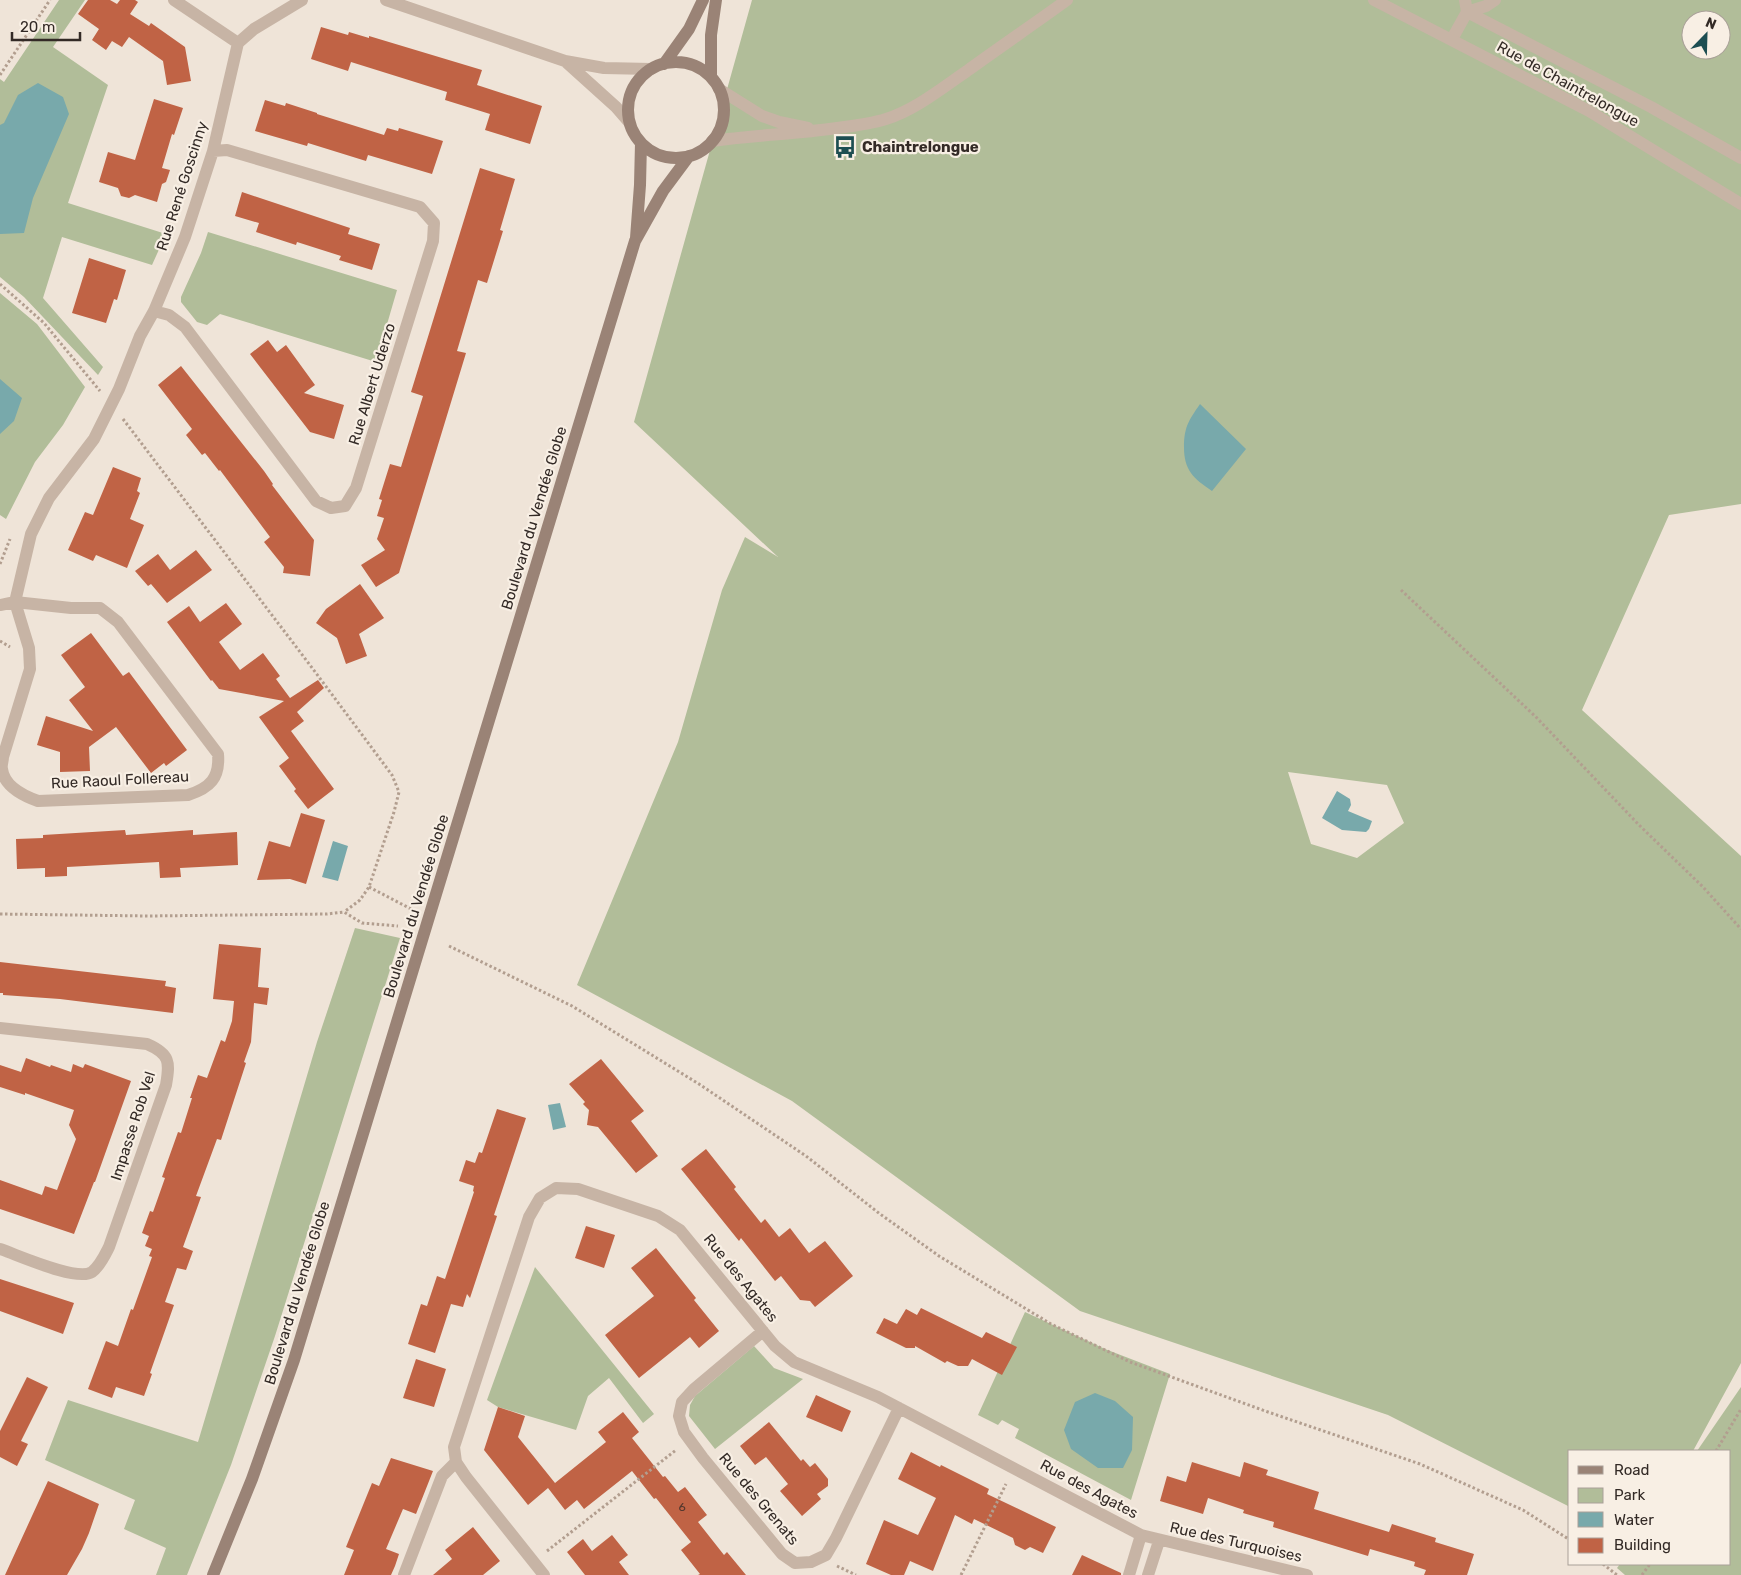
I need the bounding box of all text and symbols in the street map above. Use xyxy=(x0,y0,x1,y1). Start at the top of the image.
scale bar xyxy=(12,10,80,42)
north arrow xyxy=(1681,10,1731,60)
text: N xyxy=(1703,14,1719,33)
text: 20 m xyxy=(20,18,55,36)
street label: Rue de Chaintrelongue xyxy=(1494,37,1642,131)
street label: Rue René Goscinny xyxy=(153,119,211,253)
bus stop icon: Chaintrelongue xyxy=(832,134,858,160)
place label: Chaintrelongue xyxy=(862,138,979,156)
street label: Rue Albert Uderzo xyxy=(345,321,399,447)
street label: Boulevard du Vendée Globe xyxy=(497,424,571,612)
street label: Rue Raoul Follereau xyxy=(51,767,189,793)
street label: Boulevard du Vendée Globe xyxy=(379,812,453,1000)
street label: Impasse Rob Vel xyxy=(107,1069,159,1183)
street label: Boulevard du Vendée Globe xyxy=(260,1199,334,1387)
street label: Rue des Agates xyxy=(700,1230,782,1326)
street label: Rue des Grenats xyxy=(715,1449,803,1549)
legend xyxy=(1568,1450,1731,1565)
street label: Rue des Agates xyxy=(1037,1456,1141,1523)
text: Road xyxy=(1614,1461,1650,1479)
text: Park xyxy=(1614,1486,1645,1504)
house number: 6 xyxy=(678,1500,686,1514)
text: Water xyxy=(1614,1511,1654,1529)
street label: Rue des Turquoises xyxy=(1168,1518,1304,1566)
text: Building xyxy=(1614,1536,1671,1554)

